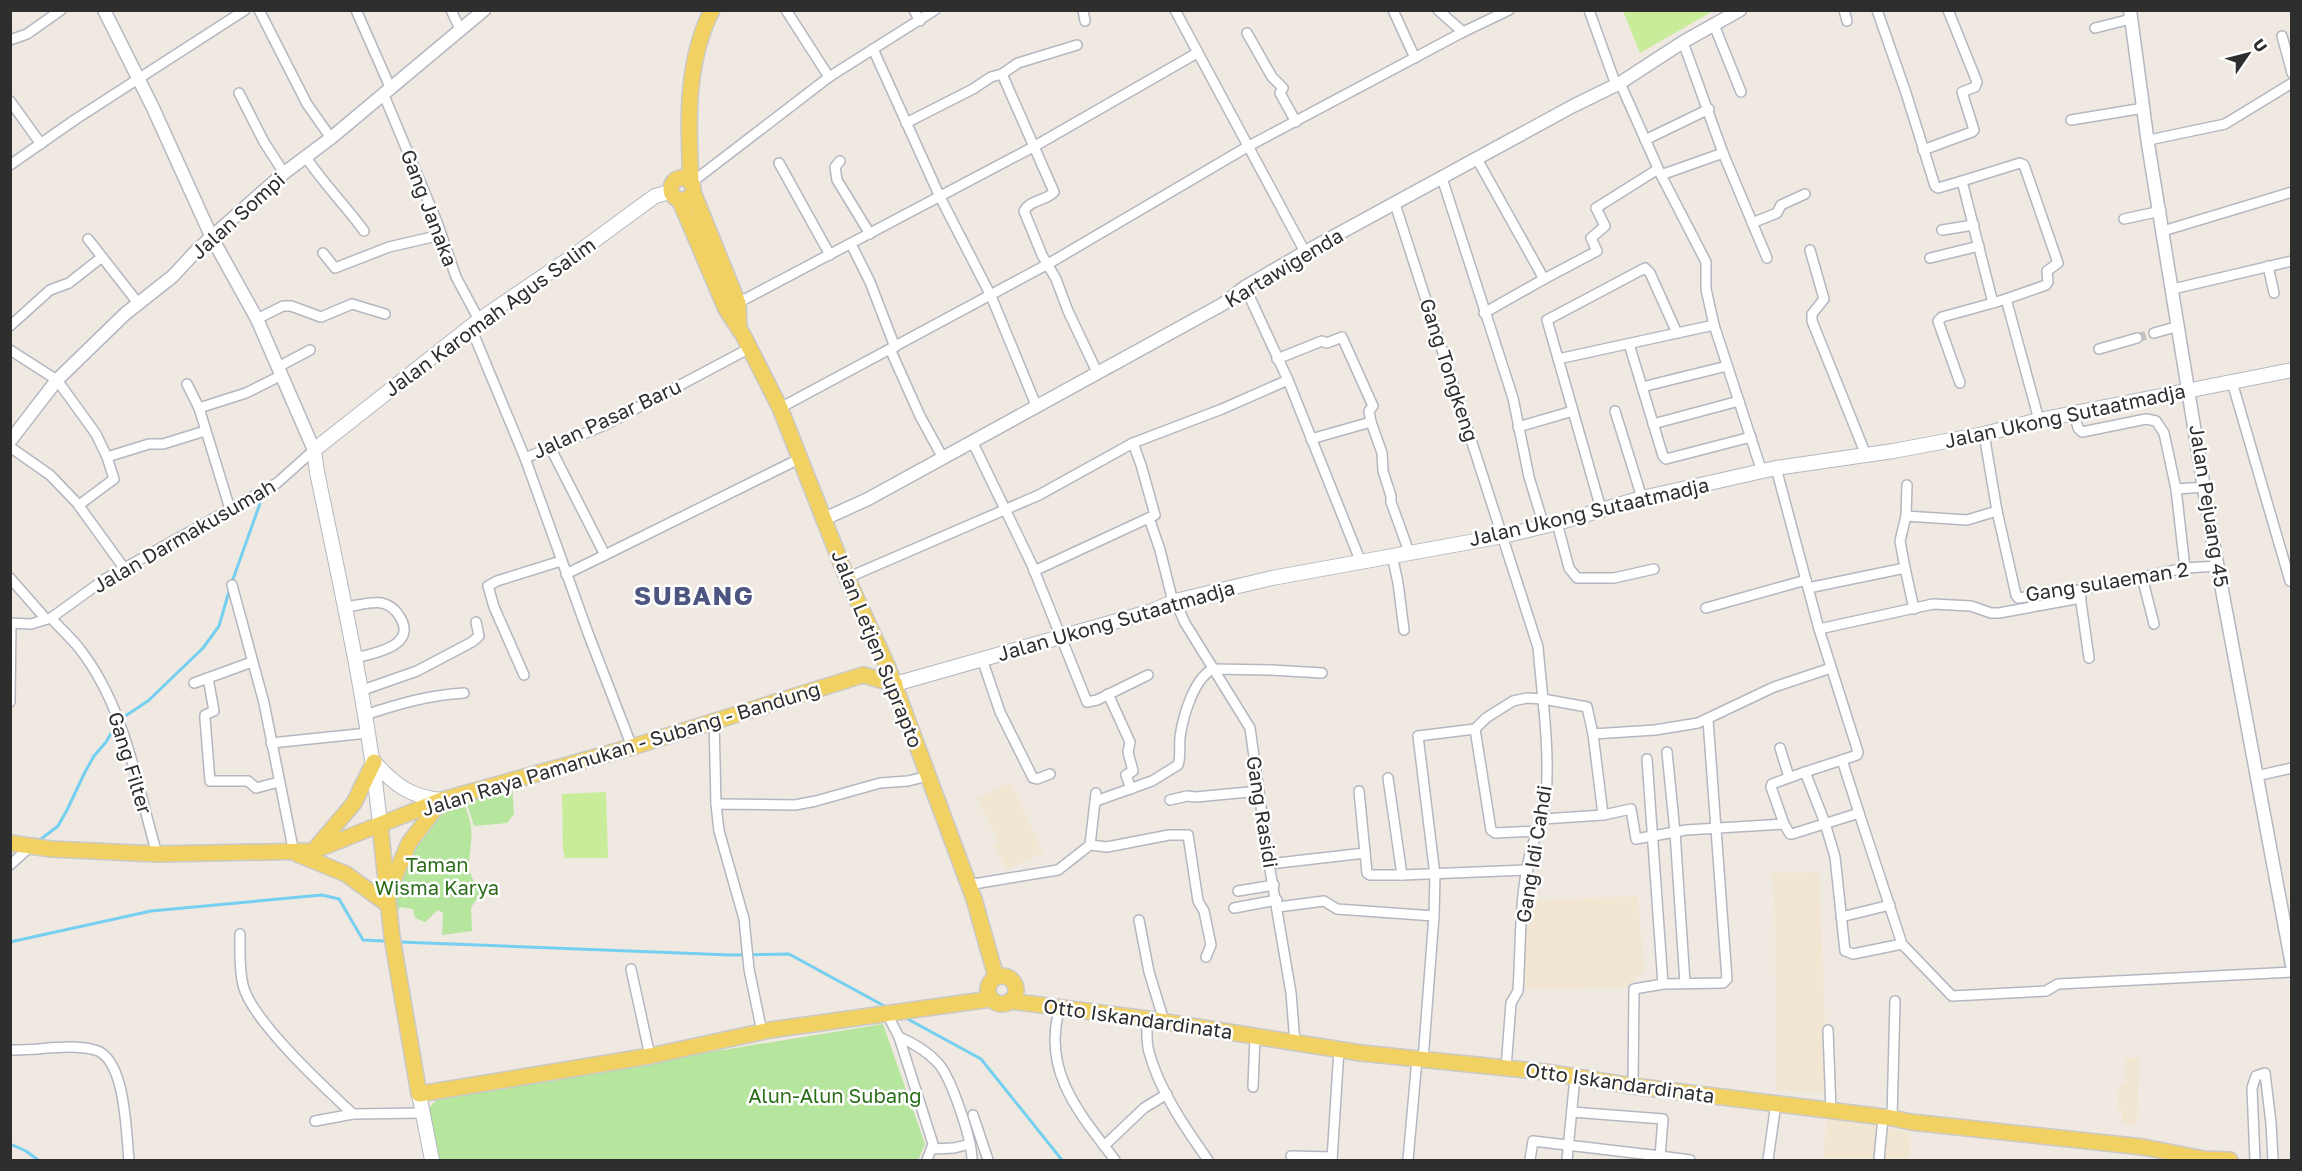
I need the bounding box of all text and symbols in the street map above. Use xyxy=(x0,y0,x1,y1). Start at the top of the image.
north arrow xyxy=(2218,24,2278,84)
text: U xyxy=(2249,35,2272,56)
street label: Gang Janaka xyxy=(397,146,463,270)
street label: Jalan Sompi xyxy=(186,167,289,264)
street label: Kartawigenda xyxy=(1220,222,1347,312)
street label: Jalan Karomah Agus Salim xyxy=(379,232,600,401)
street label: Gang Tongkeng xyxy=(1415,295,1484,444)
street label: Jalan Pasar Baru xyxy=(529,373,685,463)
street label: Jalan Ukong Sutaatmadja xyxy=(1942,378,2187,452)
street label: Jalan Pejuang 45 xyxy=(2185,423,2235,589)
street label: Jalan Ukong Sutaatmadja xyxy=(1466,472,1711,550)
street label: Jalan Darmakusumah xyxy=(88,473,279,597)
street label: Jalan Letjen Suprapto xyxy=(827,546,929,751)
street label: Gang sulaeman 2 xyxy=(2024,556,2190,606)
street label: Jalan Ukong Sutaatmadja xyxy=(994,575,1237,665)
district label: SUBANG xyxy=(634,580,754,611)
street label: Jalan Raya Pamanukan - Subang - Bandung xyxy=(419,676,823,820)
street label: Gang Filter xyxy=(104,709,158,817)
street label: Gang Rasidi xyxy=(1242,754,1284,870)
street label: Gang Idi Cahdi xyxy=(1510,783,1556,924)
park label: Taman Wisma Karya xyxy=(375,852,499,899)
street label: Otto Iskandardinata xyxy=(1042,993,1234,1043)
street label: Otto Iskandardinata xyxy=(1524,1057,1716,1107)
park label: Alun-Alun Subang xyxy=(748,1083,922,1107)

